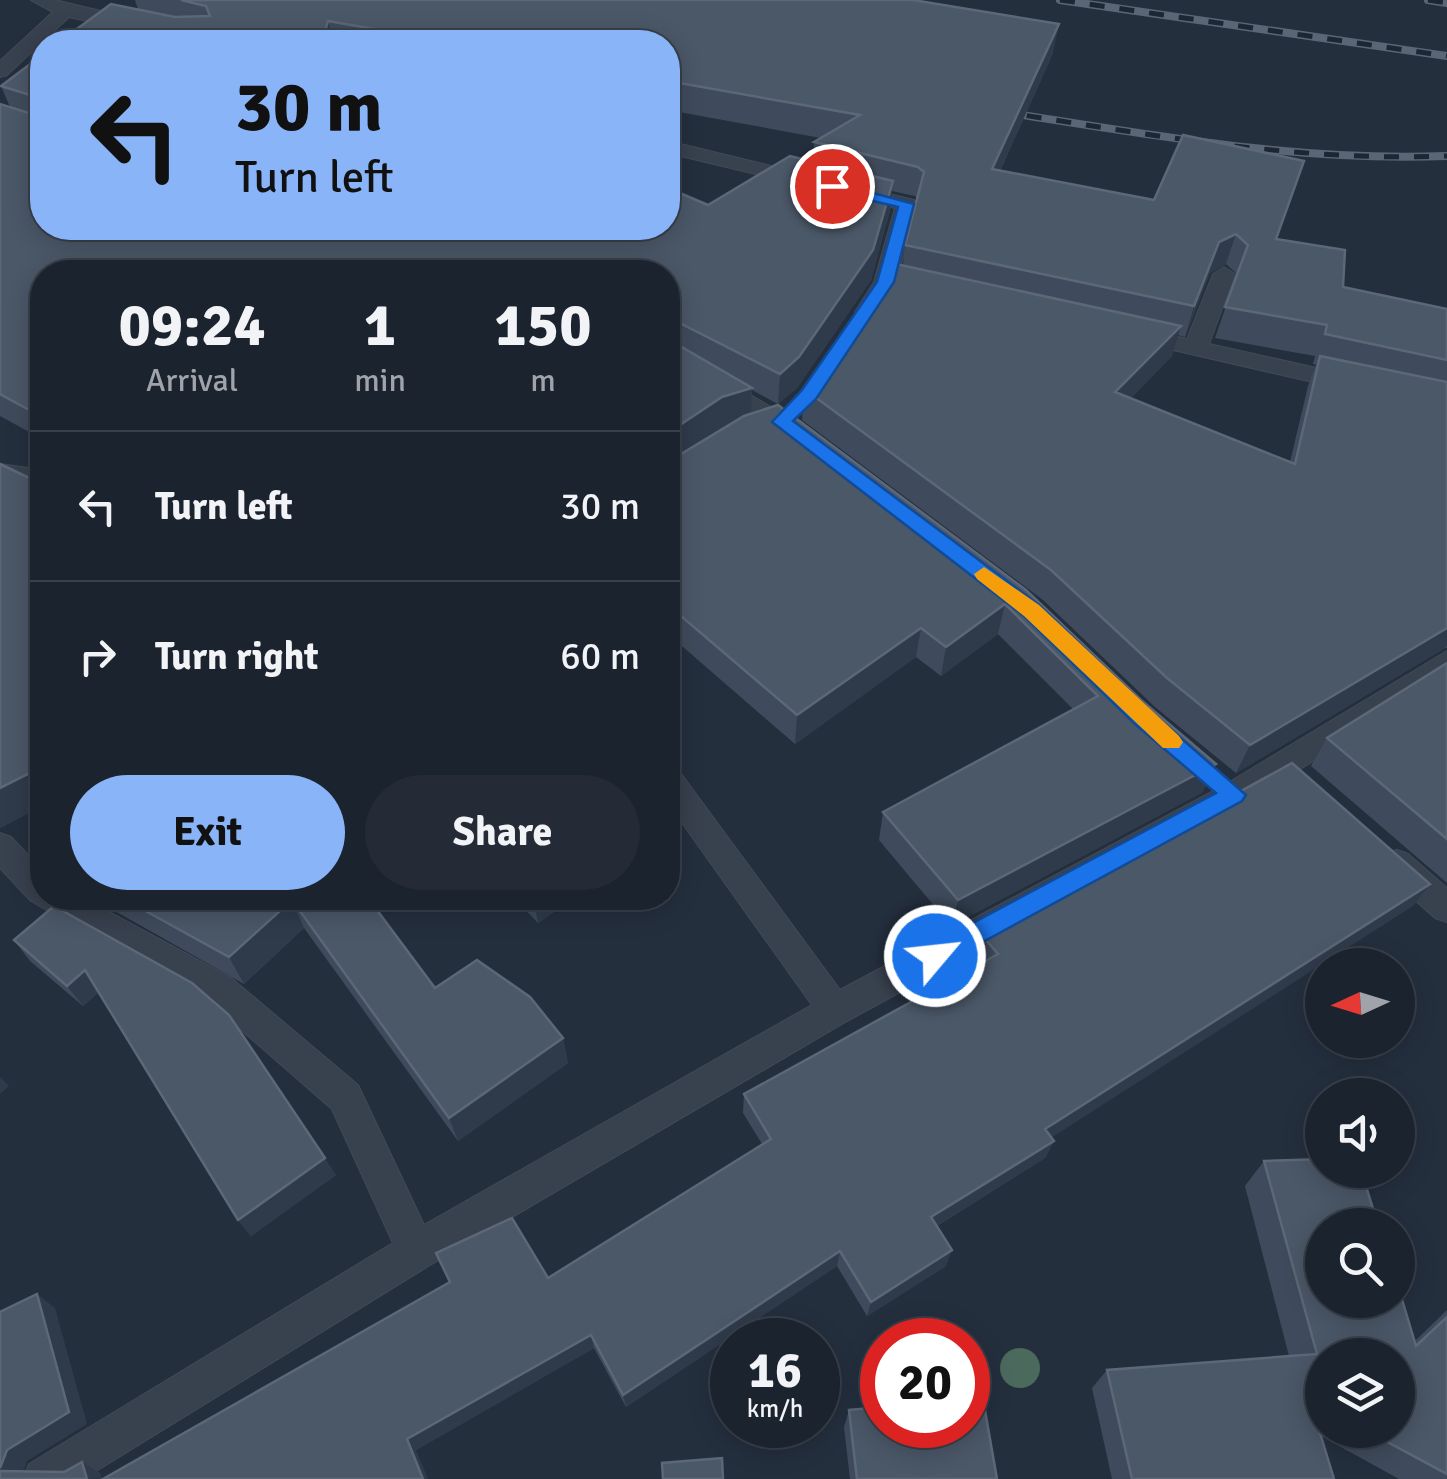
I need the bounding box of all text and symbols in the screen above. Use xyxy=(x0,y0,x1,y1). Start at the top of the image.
text: 30 m xyxy=(235,64,383,150)
icon: left xyxy=(70,70,200,200)
pin xyxy=(790,144,875,229)
text: Turn left xyxy=(235,150,394,205)
icon: arrive xyxy=(805,159,860,214)
text: 09:24 xyxy=(118,289,266,363)
text: 1 xyxy=(364,289,396,363)
text: 150 xyxy=(494,289,592,363)
text: Arrival xyxy=(146,361,238,400)
text: min xyxy=(354,361,406,400)
text: m xyxy=(530,361,556,400)
icon: left xyxy=(70,479,125,534)
text: Turn left xyxy=(155,483,293,530)
text: 30 m xyxy=(560,483,640,530)
icon: right xyxy=(70,629,125,684)
text: Turn right xyxy=(155,633,319,680)
text: 60 m xyxy=(560,633,640,680)
button: Exit xyxy=(70,775,345,890)
button: Share xyxy=(365,775,640,890)
position arrow xyxy=(883,904,987,1008)
north arrow xyxy=(1305,948,1415,1058)
map controls xyxy=(1305,948,1415,1448)
button: sound xyxy=(1305,1078,1415,1188)
button: search xyxy=(1305,1208,1415,1318)
speed limit sign: 20 xyxy=(860,1318,990,1448)
button: layers xyxy=(1305,1338,1415,1448)
text: 16 xyxy=(748,1340,802,1402)
text: km/h xyxy=(747,1393,803,1424)

